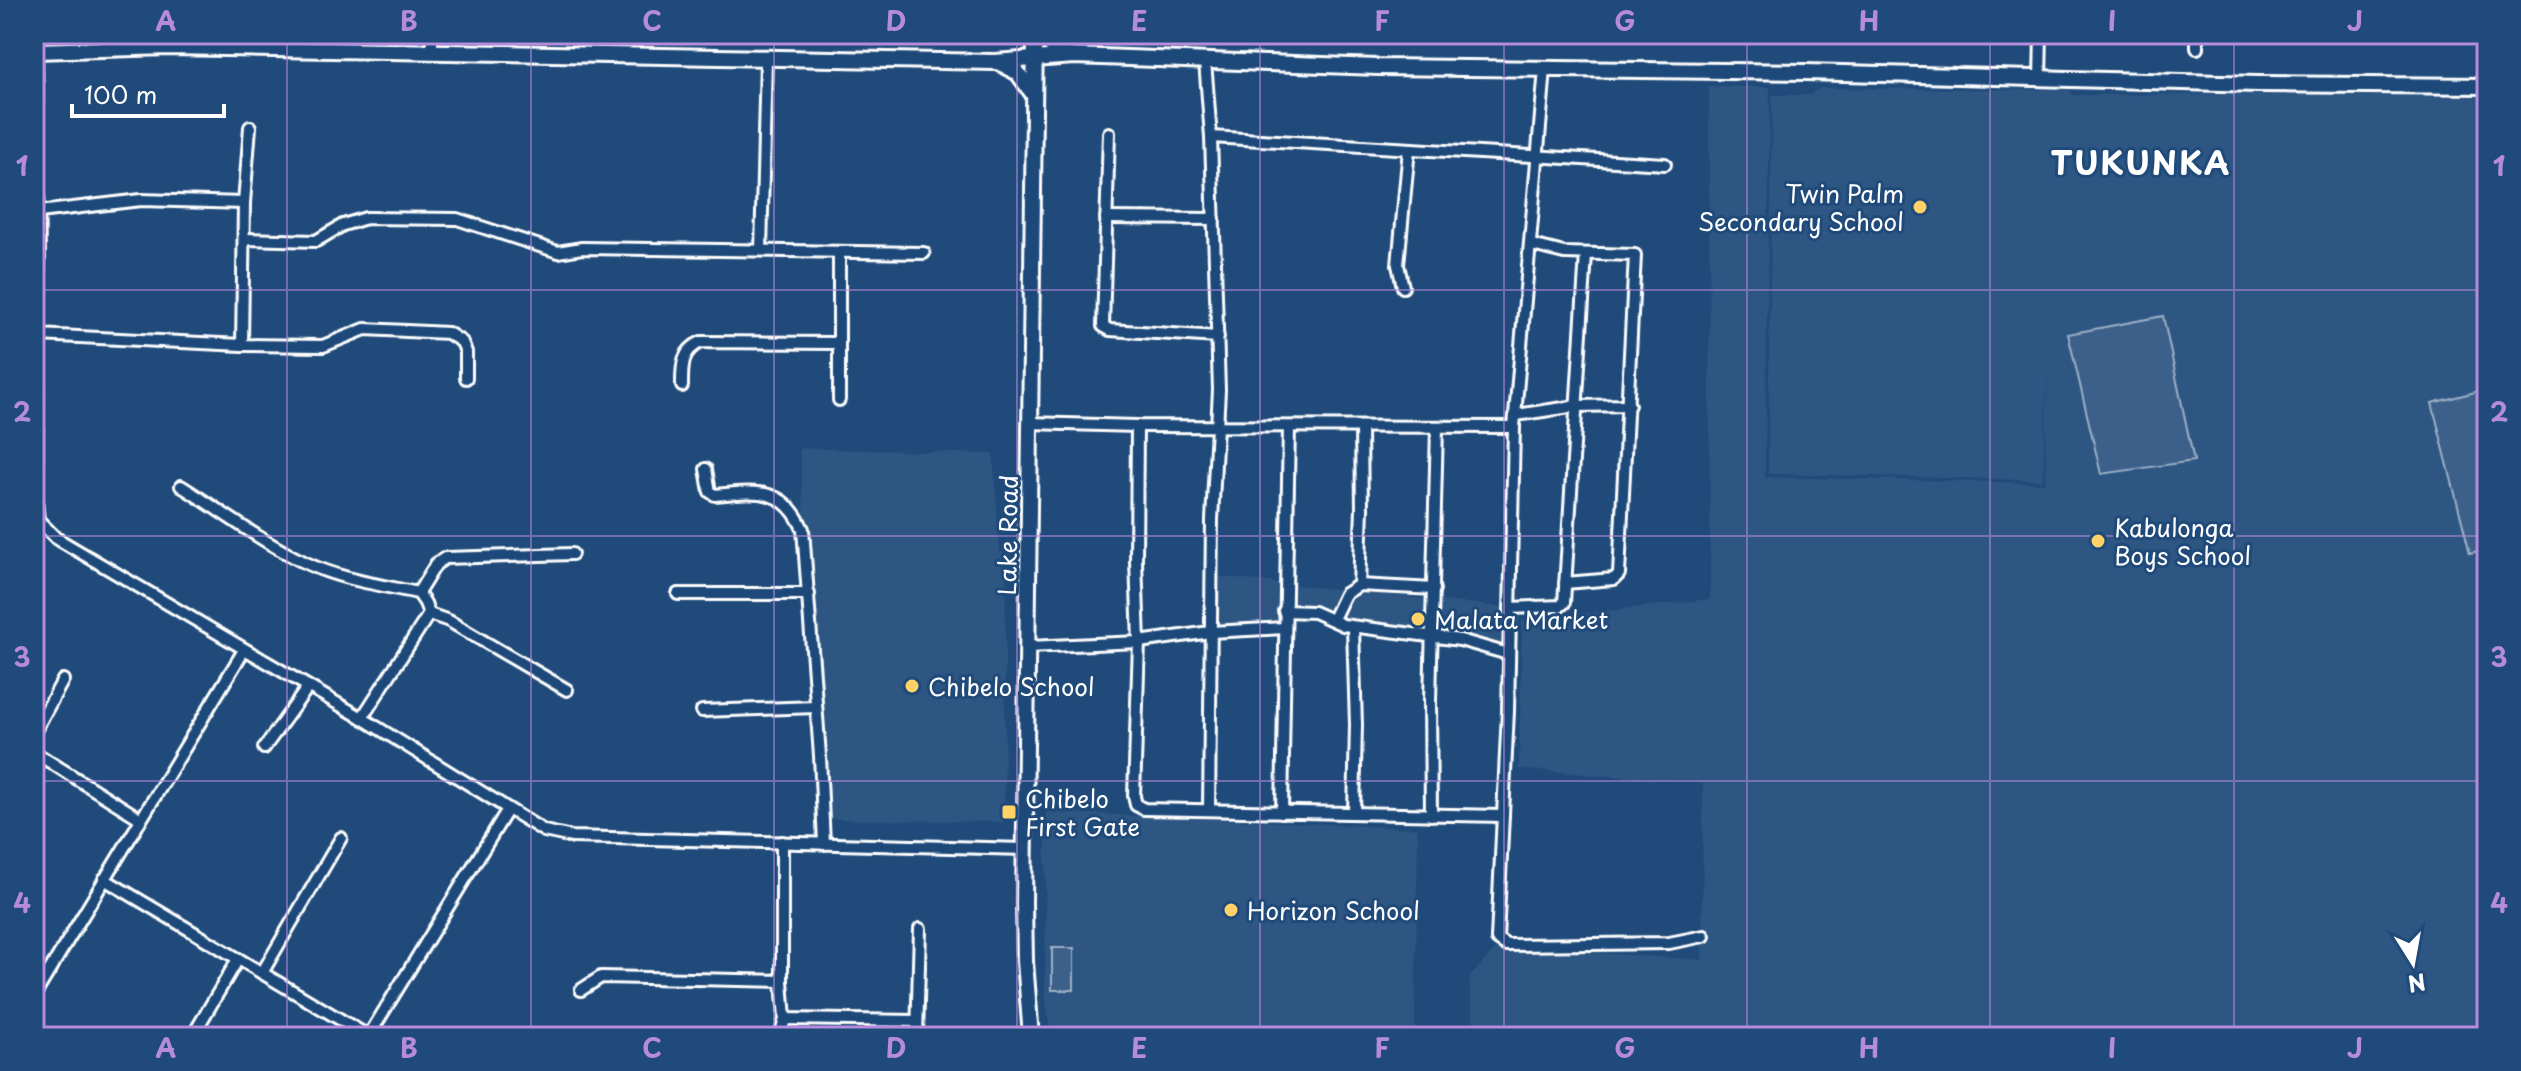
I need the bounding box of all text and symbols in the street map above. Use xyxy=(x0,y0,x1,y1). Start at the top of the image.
text: A xyxy=(156,1,176,40)
text: B xyxy=(400,1,418,40)
text: C xyxy=(642,1,662,40)
text: D xyxy=(886,1,906,40)
text: E xyxy=(1131,1,1147,40)
text: F xyxy=(1374,1,1390,40)
text: G xyxy=(1614,1,1636,40)
text: H xyxy=(1859,1,1879,40)
text: I xyxy=(2108,1,2116,40)
text: J xyxy=(2347,1,2363,40)
scale bar xyxy=(72,68,224,118)
text: 100 m xyxy=(84,76,157,112)
district label: TUKUNKA xyxy=(2050,138,2232,186)
text: 1 xyxy=(16,146,28,185)
text: 1 xyxy=(2493,146,2505,185)
place label: Twin Palm Secondary School xyxy=(1698,175,1904,239)
marker: Twin Palm Secondary School xyxy=(1911,198,1929,216)
text: 2 xyxy=(13,392,31,431)
text: 2 xyxy=(2490,392,2508,431)
street label: Lake Road xyxy=(988,474,1026,596)
place label: Kabulonga Boys School xyxy=(2114,509,2251,573)
marker: Kabulonga Boys School xyxy=(2089,532,2107,550)
place label: Malata Market xyxy=(1434,601,1608,637)
marker: Malata Market xyxy=(1409,610,1427,628)
text: 3 xyxy=(13,637,31,676)
text: 3 xyxy=(2490,637,2508,676)
place label: Chibelo School xyxy=(928,668,1095,704)
marker: Chibelo School xyxy=(903,677,921,695)
place label: Chibelo First Gate xyxy=(1025,780,1140,844)
marker: Chibelo First Gate xyxy=(1000,803,1018,821)
text: 4 xyxy=(13,883,31,922)
text: 4 xyxy=(2490,883,2508,922)
place label: Horizon School xyxy=(1247,892,1420,928)
marker: Horizon School xyxy=(1222,901,1240,919)
north arrow xyxy=(2373,923,2453,1003)
text: N xyxy=(2405,966,2429,1002)
text: A xyxy=(156,1028,176,1067)
text: B xyxy=(400,1028,418,1067)
text: C xyxy=(642,1028,662,1067)
text: D xyxy=(886,1028,906,1067)
text: E xyxy=(1131,1028,1147,1067)
text: F xyxy=(1374,1028,1390,1067)
text: G xyxy=(1614,1028,1636,1067)
text: H xyxy=(1859,1028,1879,1067)
text: I xyxy=(2108,1028,2116,1067)
text: J xyxy=(2347,1028,2363,1067)

